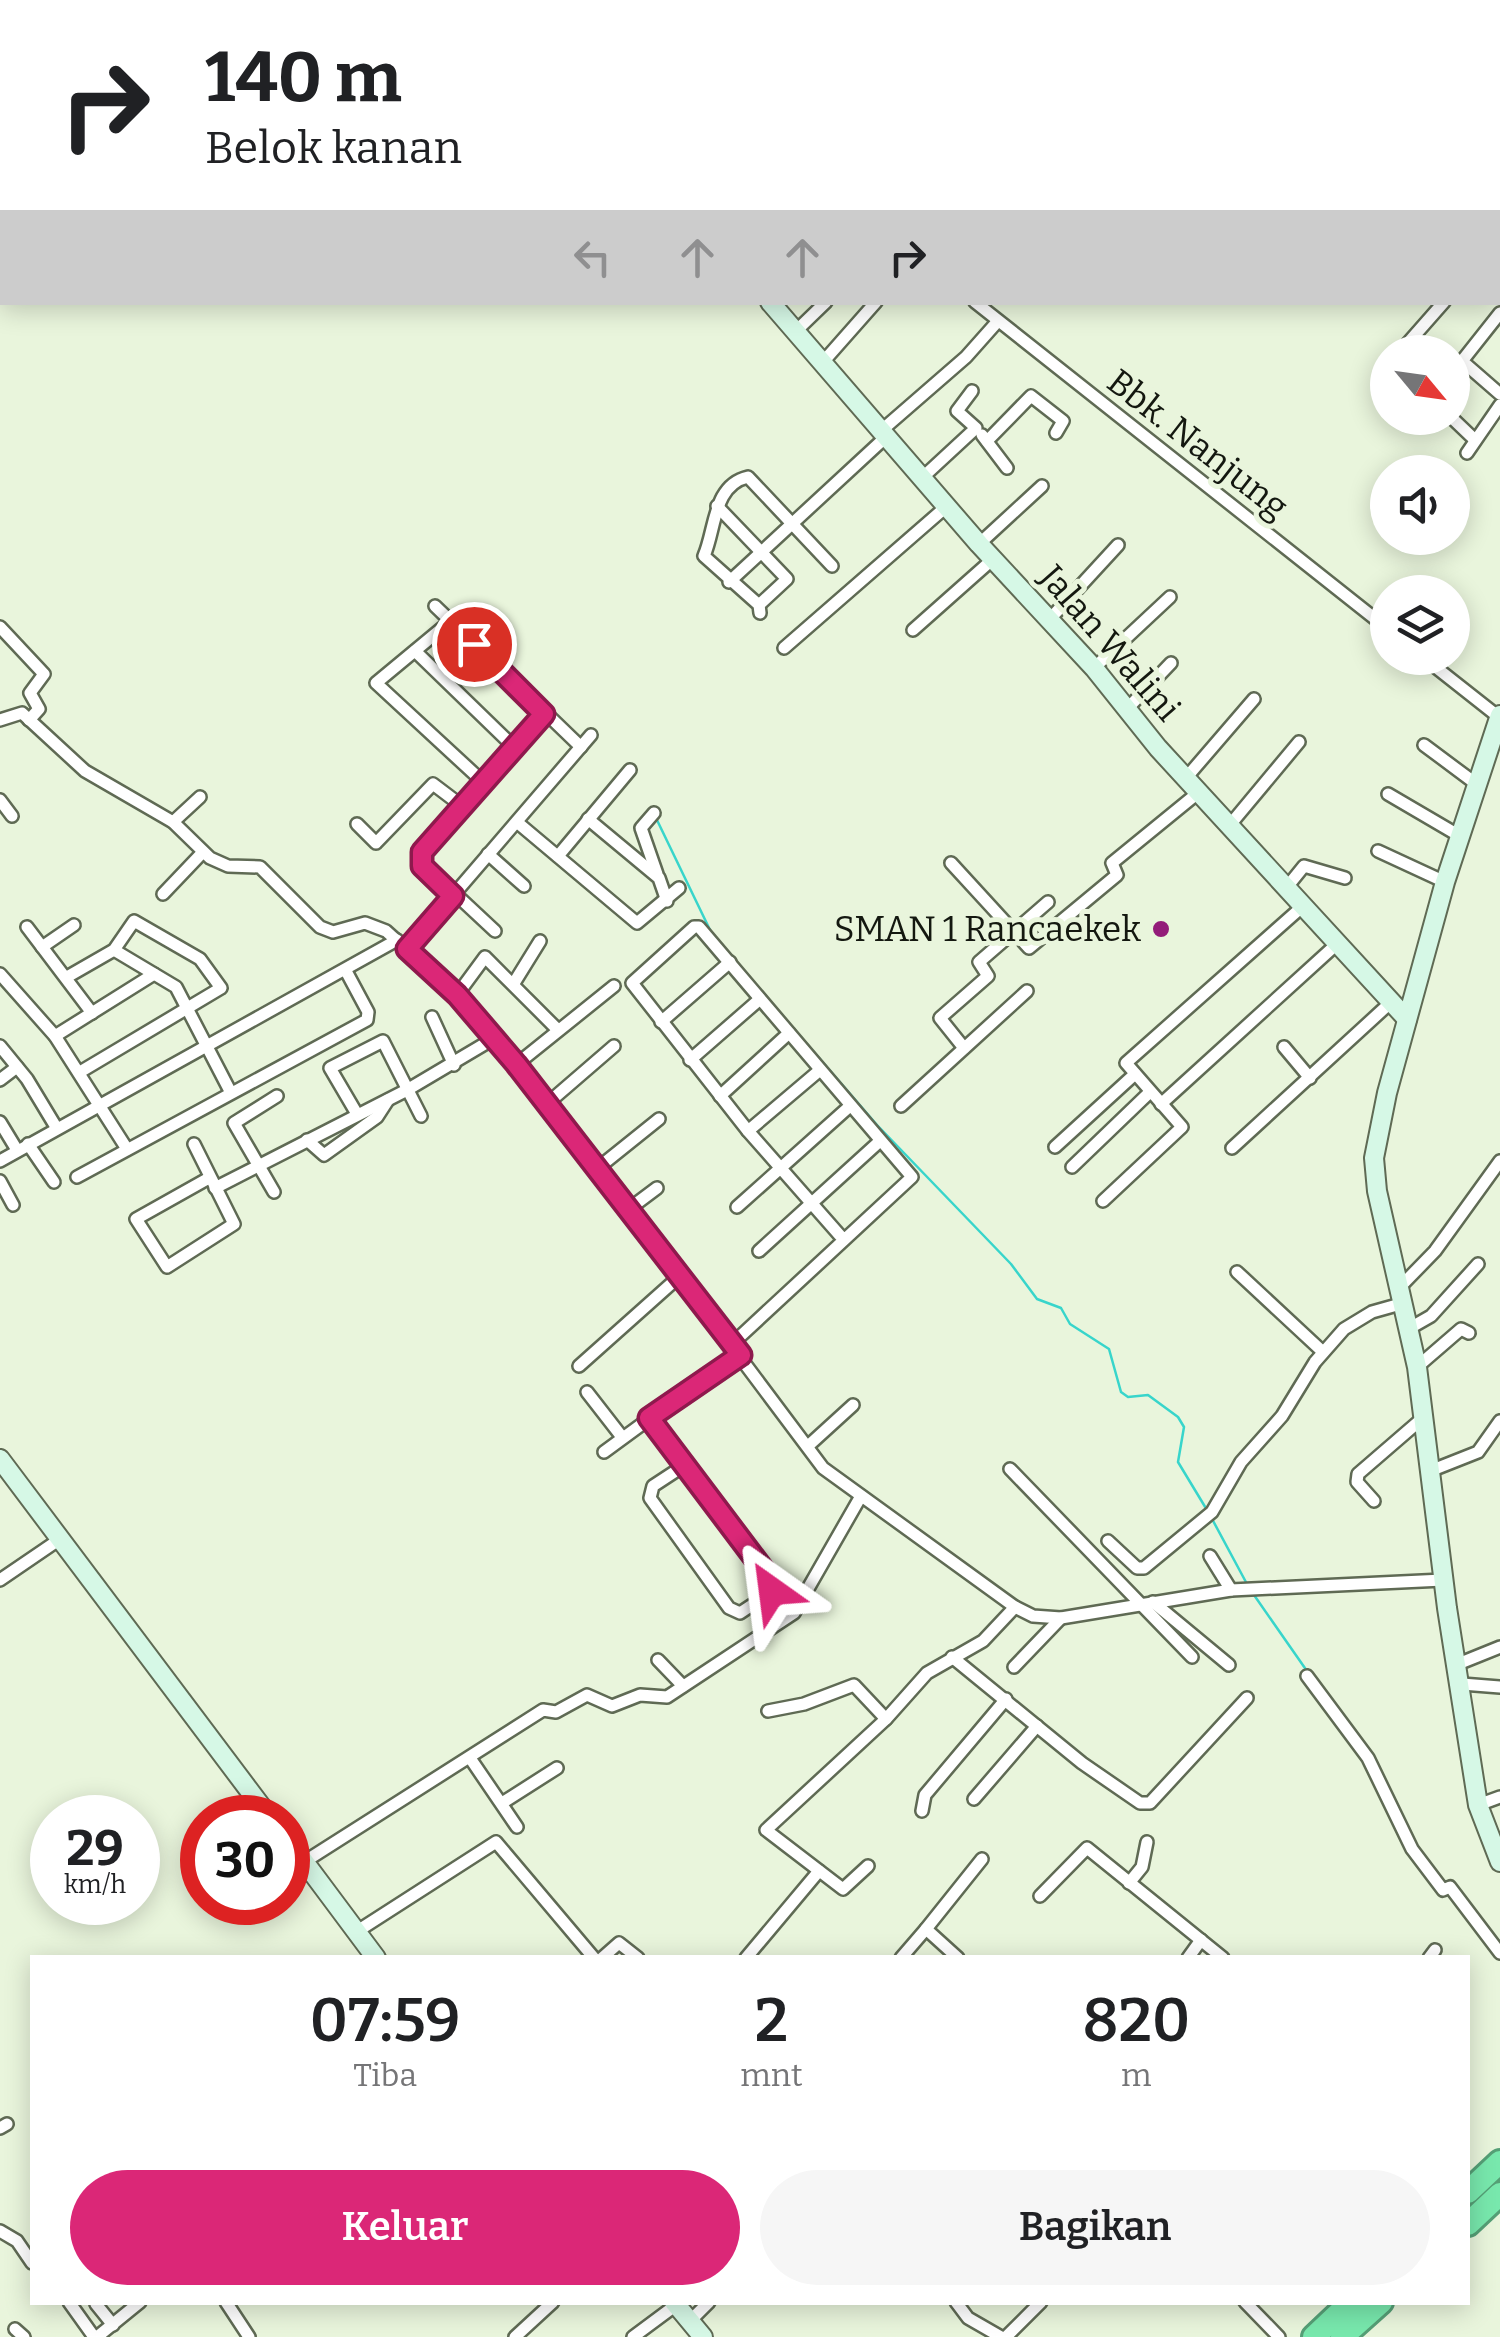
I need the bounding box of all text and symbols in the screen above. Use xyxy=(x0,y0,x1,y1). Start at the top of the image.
text: 140 m xyxy=(205,36,402,120)
icon: right xyxy=(40,40,170,170)
text: Belok kanan xyxy=(205,121,462,175)
icon: left xyxy=(565,230,620,285)
icon: ahead xyxy=(670,230,725,285)
icon: ahead xyxy=(775,230,830,285)
icon: right xyxy=(880,230,935,285)
north arrow xyxy=(1370,335,1470,435)
map controls xyxy=(1370,335,1470,675)
street label: Bbk. Nanjung xyxy=(1099,360,1297,528)
button: sound xyxy=(1370,455,1470,555)
street label: Jalan Walini xyxy=(1030,556,1189,730)
button: layers xyxy=(1370,575,1470,675)
pin xyxy=(432,602,517,687)
icon: arrive xyxy=(447,617,502,672)
place label: SMAN 1 Rancaekek xyxy=(834,908,1141,950)
marker: SMAN 1 Rancaekek xyxy=(1150,918,1172,940)
position arrow xyxy=(720,1539,824,1643)
speed limit sign: 30 xyxy=(180,1795,310,1925)
text: 29 xyxy=(66,1818,124,1878)
text: km/h xyxy=(64,1870,126,1900)
text: 07:59 xyxy=(310,1985,460,2057)
text: 2 xyxy=(755,1985,788,2057)
text: 820 xyxy=(1082,1985,1190,2057)
text: Tiba xyxy=(353,2056,417,2094)
text: mnt xyxy=(740,2056,803,2094)
text: m xyxy=(1121,2056,1152,2094)
button: Keluar xyxy=(70,2170,740,2285)
button: Bagikan xyxy=(760,2170,1430,2285)

